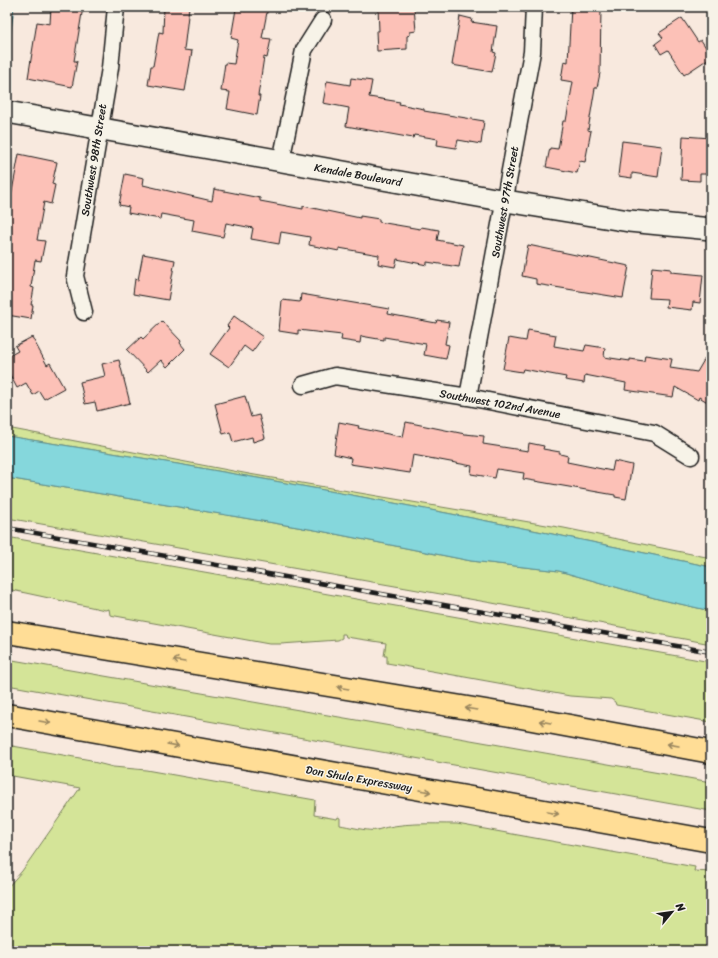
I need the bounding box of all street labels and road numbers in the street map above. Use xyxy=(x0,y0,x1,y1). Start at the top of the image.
street label: Southwest 98th Street xyxy=(76,102,112,217)
street label: Southwest 97th Street xyxy=(486,145,524,259)
street label: Kendale Boulevard xyxy=(313,158,405,192)
street label: Southwest 102nd Avenue xyxy=(438,384,563,424)
street label: Don Shula Expressway xyxy=(304,760,414,798)

